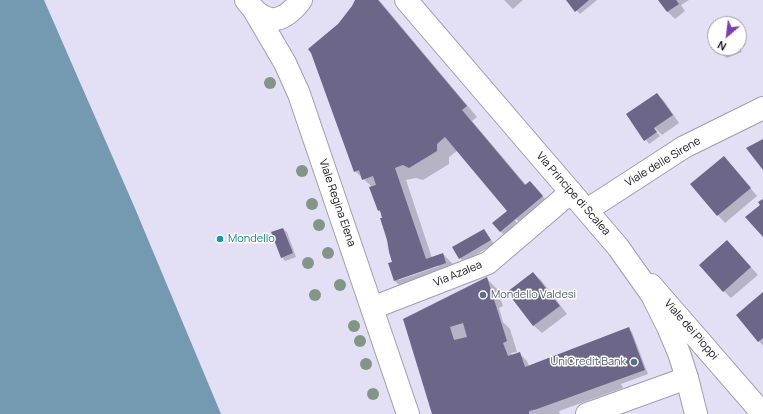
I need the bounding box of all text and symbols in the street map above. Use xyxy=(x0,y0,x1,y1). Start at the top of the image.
north arrow xyxy=(707,16,747,56)
text: N xyxy=(715,38,729,55)
street label: Viale delle Sirene xyxy=(623,134,703,190)
street label: Via Principe di Scalea xyxy=(533,150,613,238)
street label: Viale Regina Elena xyxy=(316,158,358,248)
place label: Mondello xyxy=(228,232,275,246)
marker: Mondello xyxy=(215,234,225,244)
street label: Via Azalea xyxy=(432,258,484,290)
place label: Mondello Valdesi xyxy=(491,288,576,302)
marker: Mondello Valdesi xyxy=(478,290,488,300)
street label: Viale dei Pioppi xyxy=(661,297,721,363)
place label: UniCredit Bank xyxy=(550,355,626,369)
marker: UniCredit Bank xyxy=(629,357,639,367)

